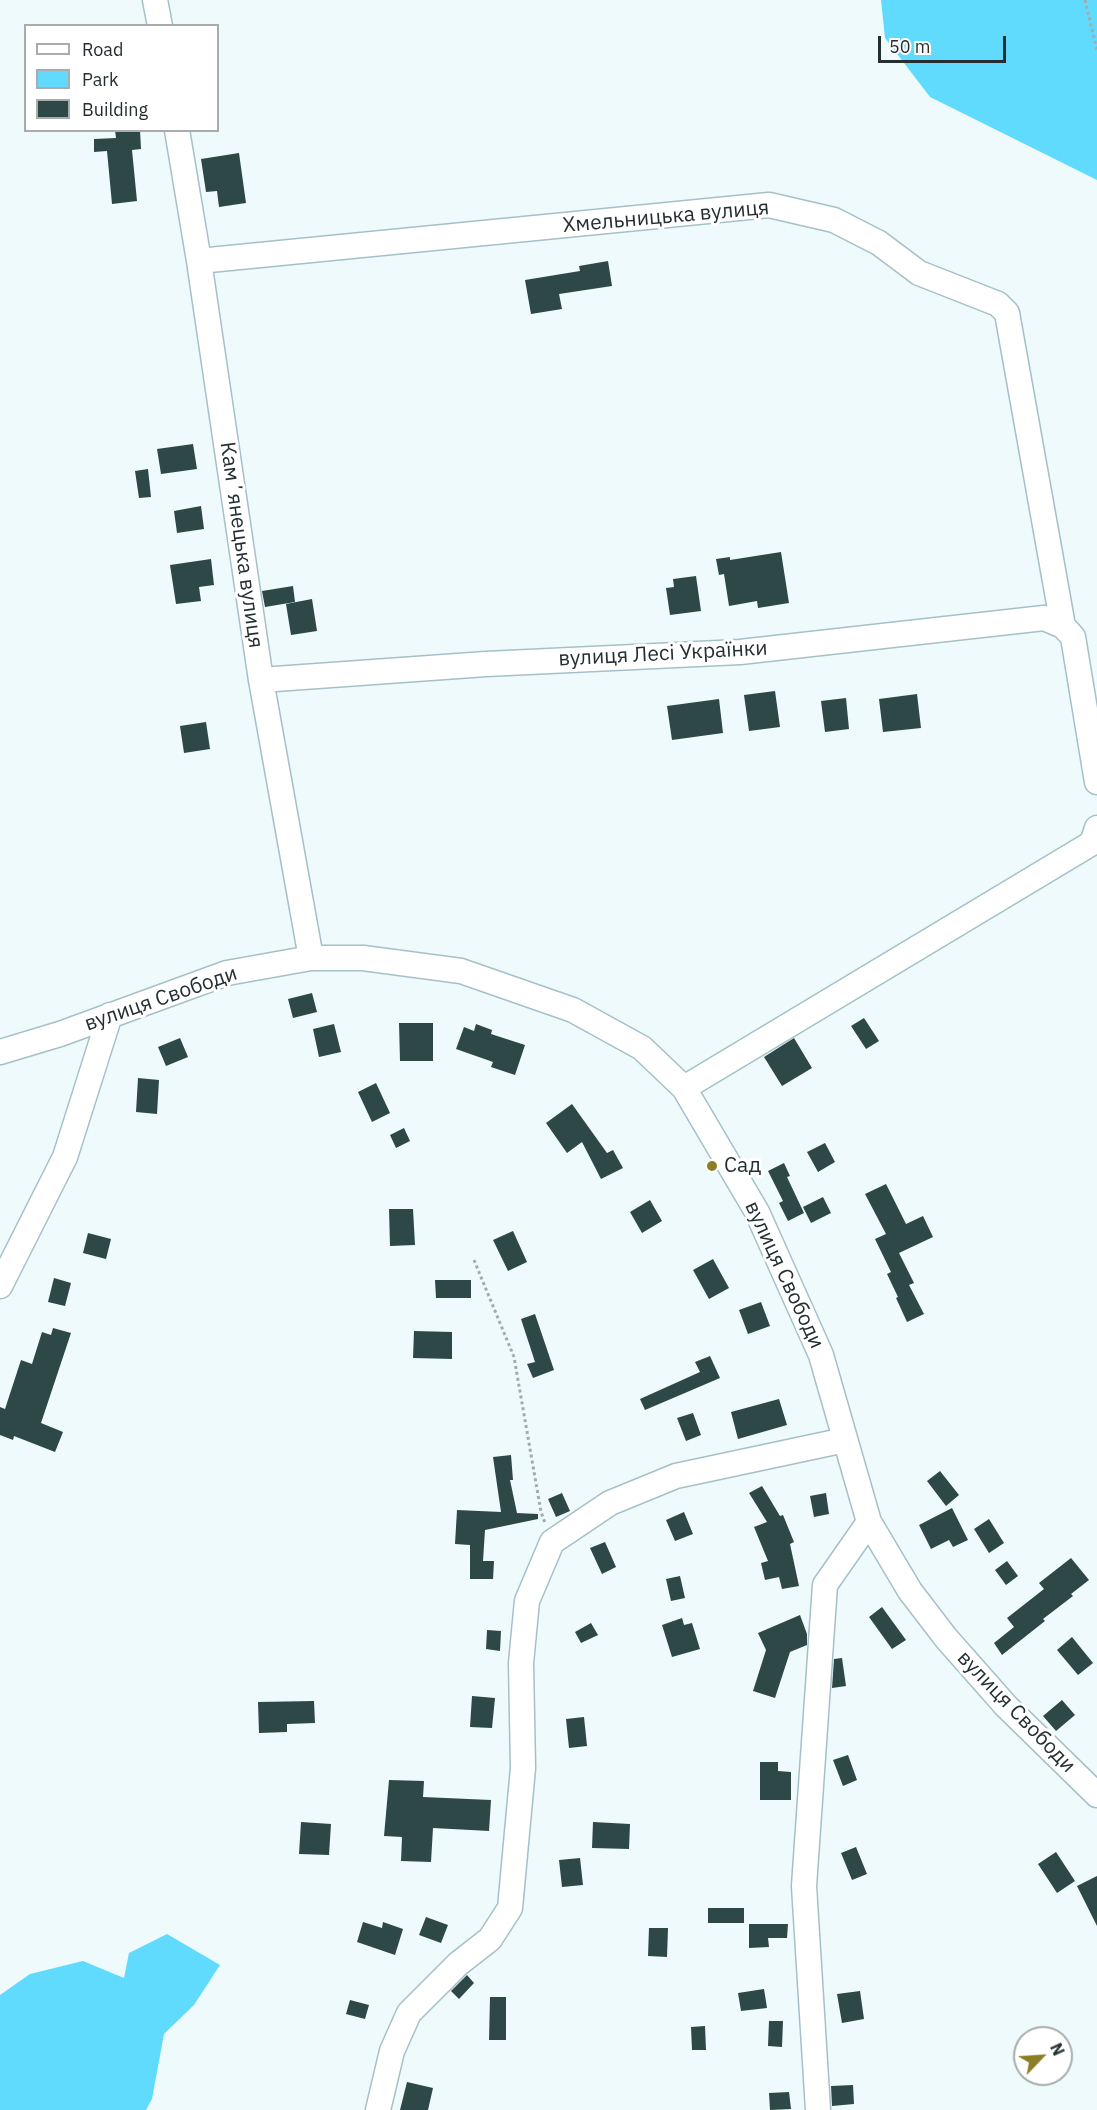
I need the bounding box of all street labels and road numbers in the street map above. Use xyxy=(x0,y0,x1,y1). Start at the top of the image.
street label: Хмельницька вулиця xyxy=(562,195,770,239)
street label: Камʼянецька вулиця xyxy=(214,440,268,650)
street label: вулиця Лесі Українки xyxy=(558,636,768,672)
street label: вулиця Свободи xyxy=(81,961,241,1037)
street label: вулиця Свободи xyxy=(739,1197,829,1353)
street label: вулиця Свободи xyxy=(951,1646,1081,1778)

